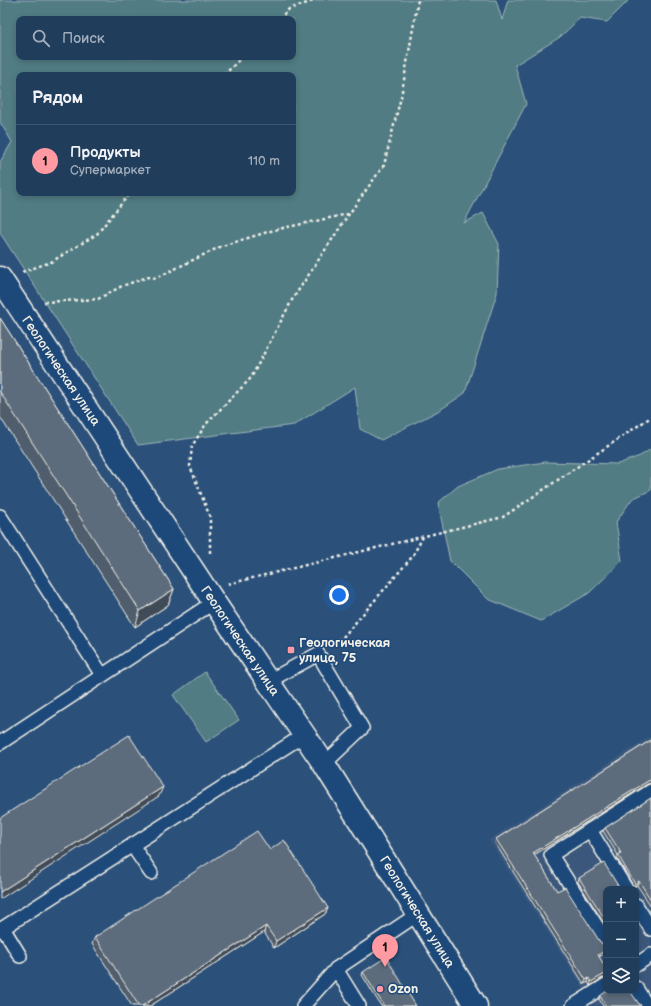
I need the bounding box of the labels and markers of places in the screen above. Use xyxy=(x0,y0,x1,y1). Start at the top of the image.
place label: Геологическая улица, 75 xyxy=(299,635,390,666)
marker: Геологическая улица, 75 xyxy=(286,645,296,655)
pin: 1 xyxy=(372,934,398,967)
place label: Ozon xyxy=(388,981,418,997)
marker: Ozon xyxy=(375,984,385,994)

